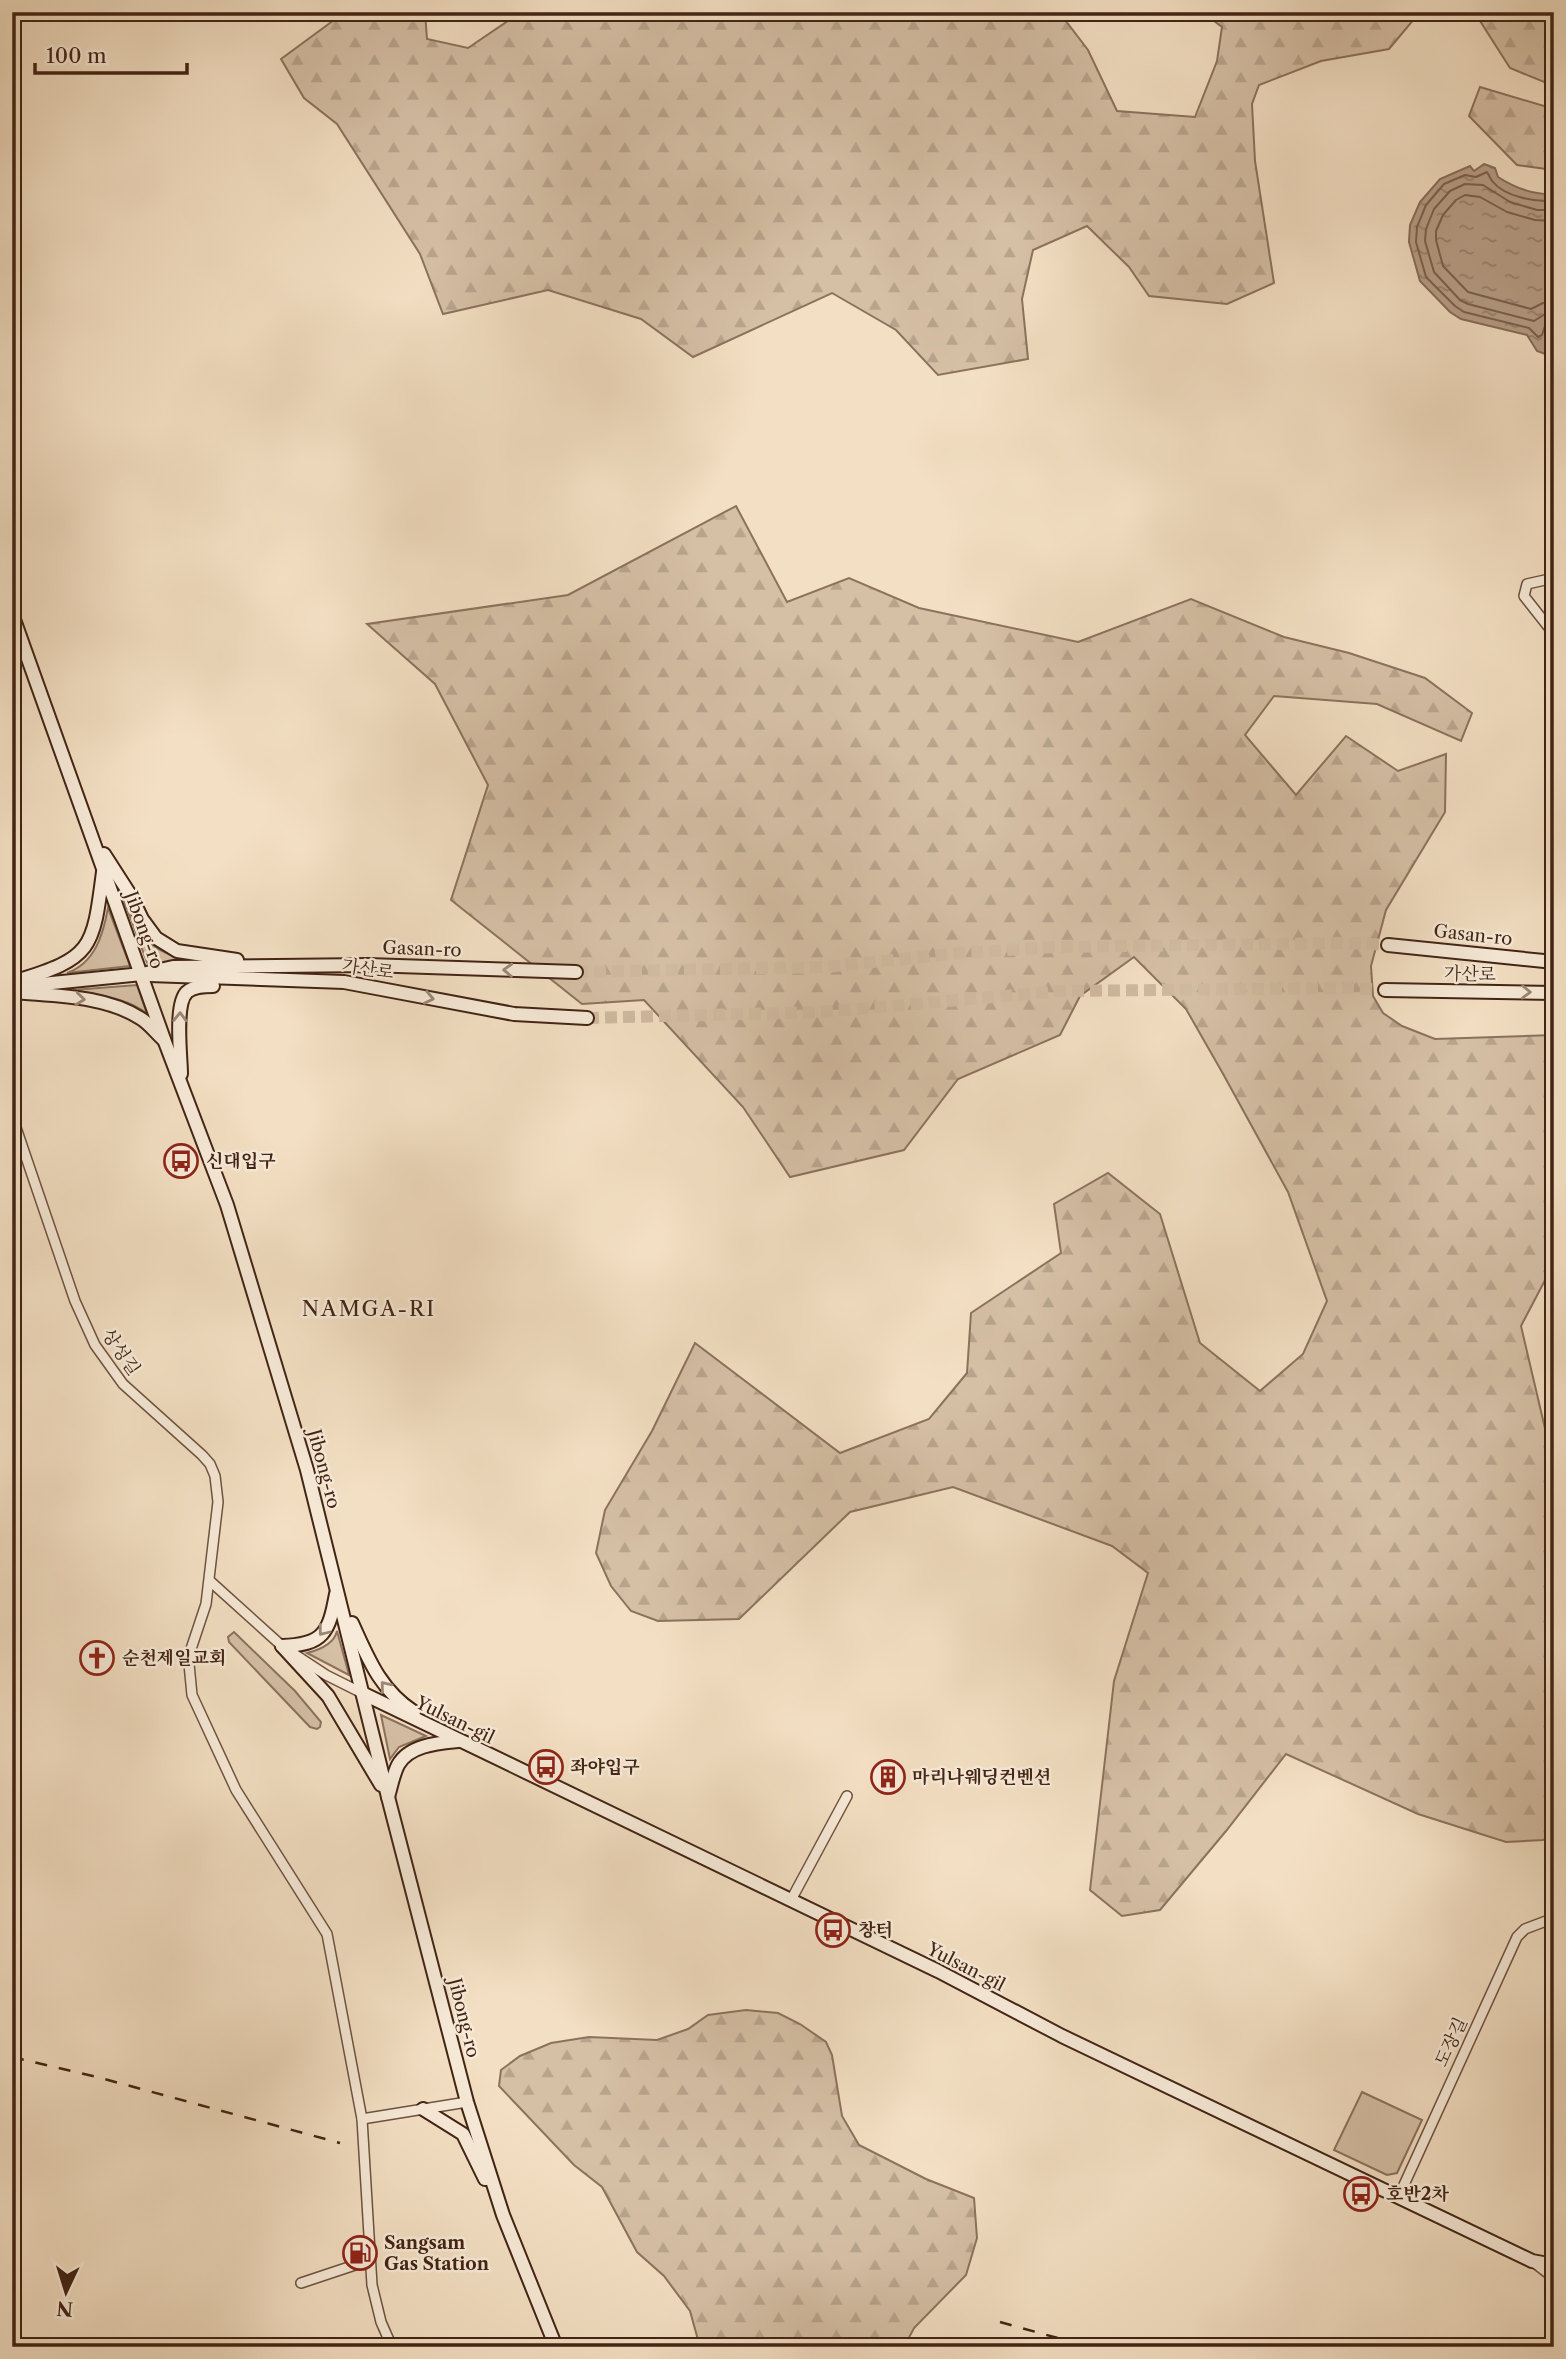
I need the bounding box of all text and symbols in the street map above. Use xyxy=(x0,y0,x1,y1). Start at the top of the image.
scale bar xyxy=(35,32,187,76)
text: 100 m xyxy=(46,43,107,68)
street label: Jibong-ro xyxy=(119,885,168,972)
street label: Gasan-ro xyxy=(1432,920,1514,950)
street label: Gasan-ro xyxy=(382,937,462,961)
street label: 가산로 xyxy=(341,954,395,984)
one-way arrow xyxy=(502,962,513,977)
street label: 가산로 xyxy=(1444,963,1496,985)
one-way arrow xyxy=(1521,985,1532,1000)
one-way arrow xyxy=(423,989,435,1004)
one-way arrow xyxy=(75,991,86,1006)
one-way arrow xyxy=(173,1011,188,1022)
bus stop icon: 신대입구 xyxy=(162,1142,200,1180)
place label: 신대입구 xyxy=(206,1150,276,1172)
district label: NAMGA-RI xyxy=(302,1296,436,1321)
street label: 상성길 xyxy=(97,1324,145,1380)
street label: Jibong-ro xyxy=(302,1424,345,1511)
one-way arrow xyxy=(319,1623,331,1635)
church icon: 순천제일교회 xyxy=(78,1639,116,1677)
place label: 순천제일교회 xyxy=(122,1647,226,1669)
one-way arrow xyxy=(380,1681,393,1693)
street label: Yulsan-gil xyxy=(411,1691,498,1749)
bus stop icon: 좌야입구 xyxy=(527,1748,565,1786)
place label: 좌야입구 xyxy=(570,1756,640,1778)
building icon: 마리나웨딩컨벤션 xyxy=(869,1758,907,1796)
place label: 마리나웨딩컨벤션 xyxy=(912,1766,1051,1788)
bus stop icon: 창터 xyxy=(814,1911,852,1949)
place label: 창터 xyxy=(858,1919,893,1941)
street label: Yulsan-gil xyxy=(922,1937,1009,1996)
street label: Jibong-ro xyxy=(443,1973,484,2060)
street label: 도장길 xyxy=(1430,2014,1472,2070)
bus stop icon: 호반2차 xyxy=(1342,2175,1380,2213)
place label: 호반2차 xyxy=(1386,2183,1449,2205)
place label: Sangsam Gas Station xyxy=(384,2232,490,2275)
fuel station icon: Sangsam Gas Station xyxy=(341,2234,379,2272)
north arrow xyxy=(32,2258,102,2328)
text: N xyxy=(56,2296,74,2321)

